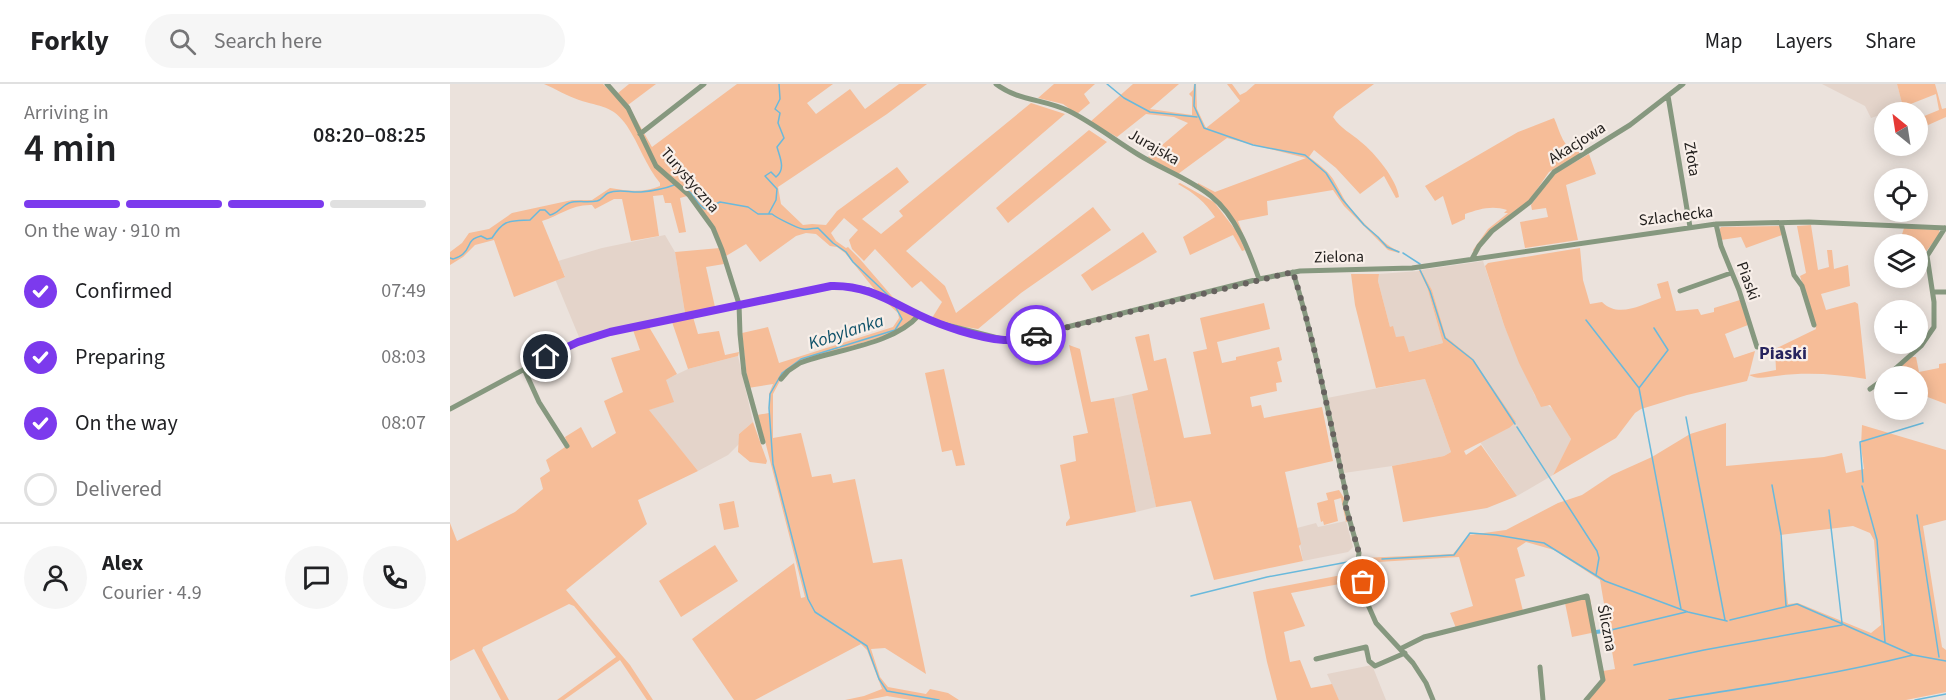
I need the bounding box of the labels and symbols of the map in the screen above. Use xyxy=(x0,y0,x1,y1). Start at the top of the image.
north arrow xyxy=(1874,102,1928,156)
street label: Akacjowa xyxy=(1544,117,1610,169)
street label: Jurajska xyxy=(1124,123,1184,171)
street label: Złota xyxy=(1678,140,1706,178)
street label: Turystyczna xyxy=(655,143,725,217)
street label: Szlachecka xyxy=(1638,201,1714,231)
street label: Zielona xyxy=(1314,246,1364,268)
street label: Piaski xyxy=(1731,259,1765,303)
courier xyxy=(1006,305,1066,365)
water label: Kobylanka xyxy=(805,308,887,356)
pin xyxy=(520,331,571,382)
district label: Piaski xyxy=(1759,341,1807,366)
pin xyxy=(1337,556,1388,607)
street label: Śliczna xyxy=(1592,603,1622,653)

